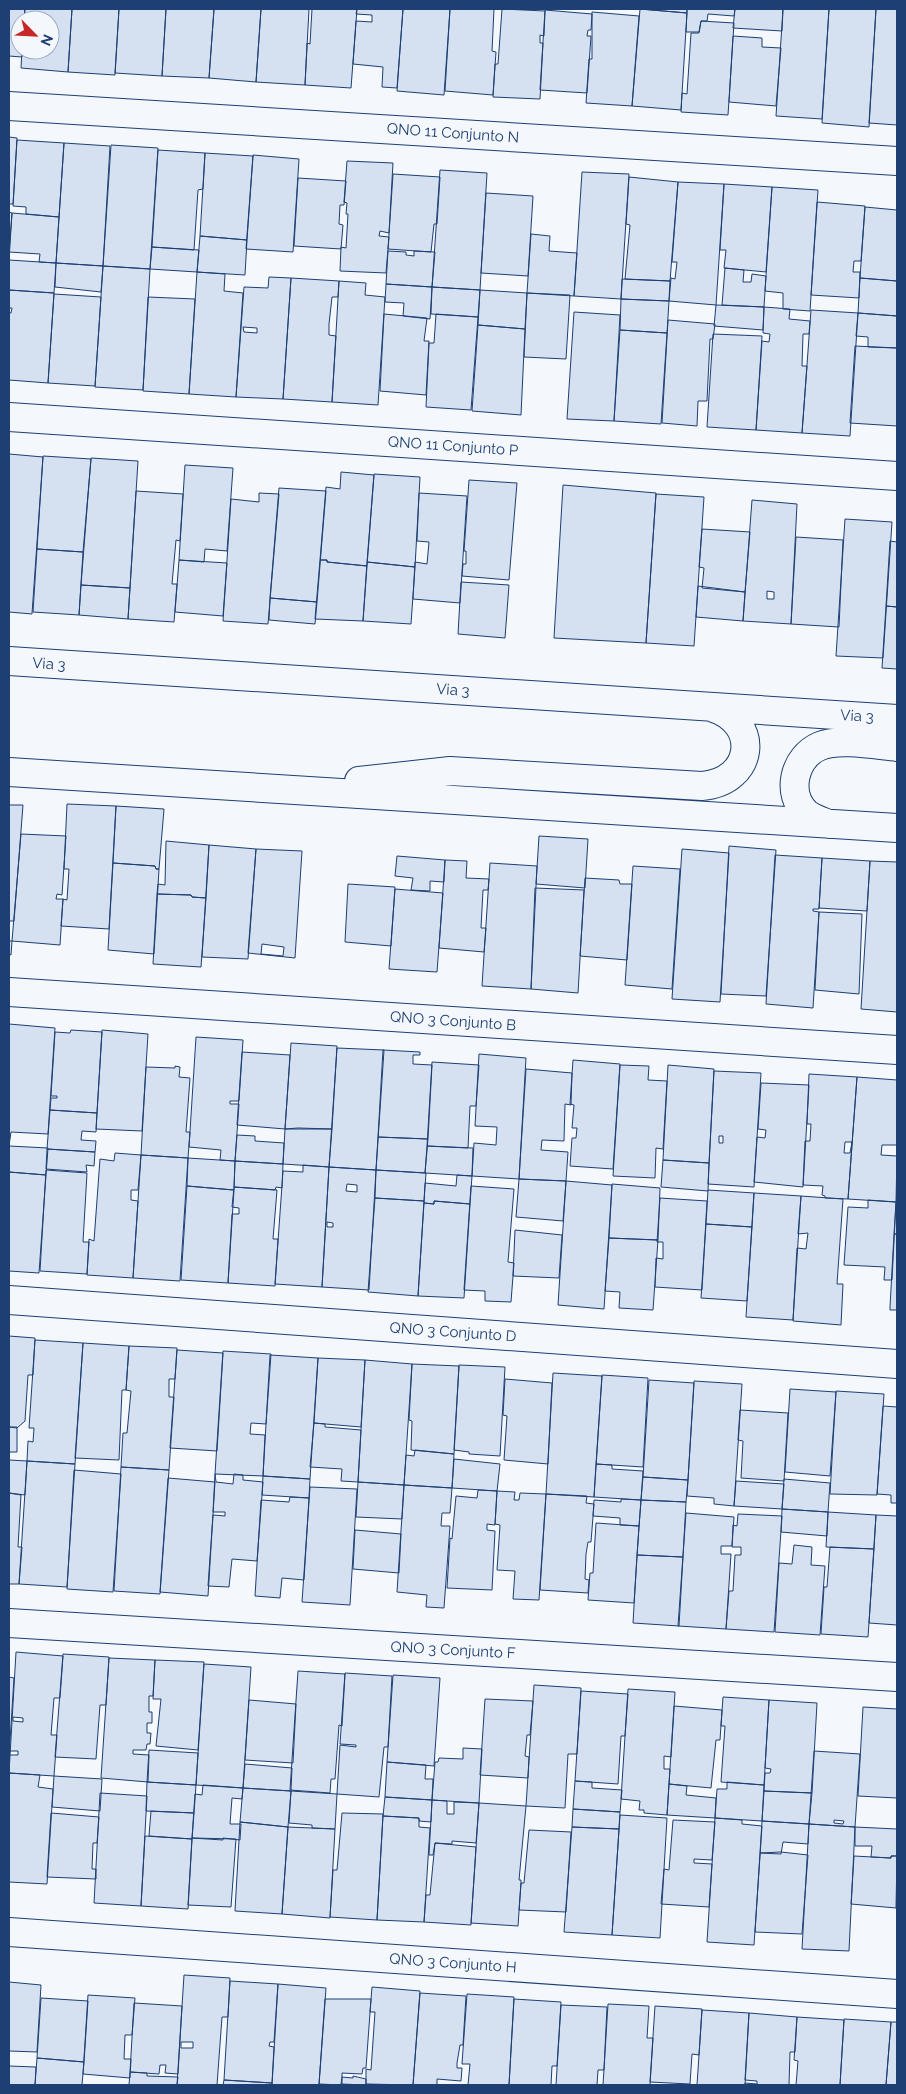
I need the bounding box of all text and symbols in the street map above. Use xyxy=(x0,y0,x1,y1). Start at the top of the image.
north arrow xyxy=(10,10,60,60)
text: N xyxy=(37,32,56,48)
street label: QNO 11 Conjunto N xyxy=(386,119,520,147)
street label: QNO 11 Conjunto P xyxy=(387,432,519,460)
street label: Via 3 xyxy=(32,654,66,674)
street label: Via 3 xyxy=(436,680,470,700)
street label: Via 3 xyxy=(840,706,874,726)
street label: QNO 3 Conjunto B xyxy=(389,1008,517,1034)
street label: QNO 3 Conjunto D xyxy=(389,1319,517,1345)
street label: QNO 3 Conjunto F xyxy=(390,1638,516,1662)
street label: QNO 3 Conjunto H xyxy=(389,1950,517,1976)

